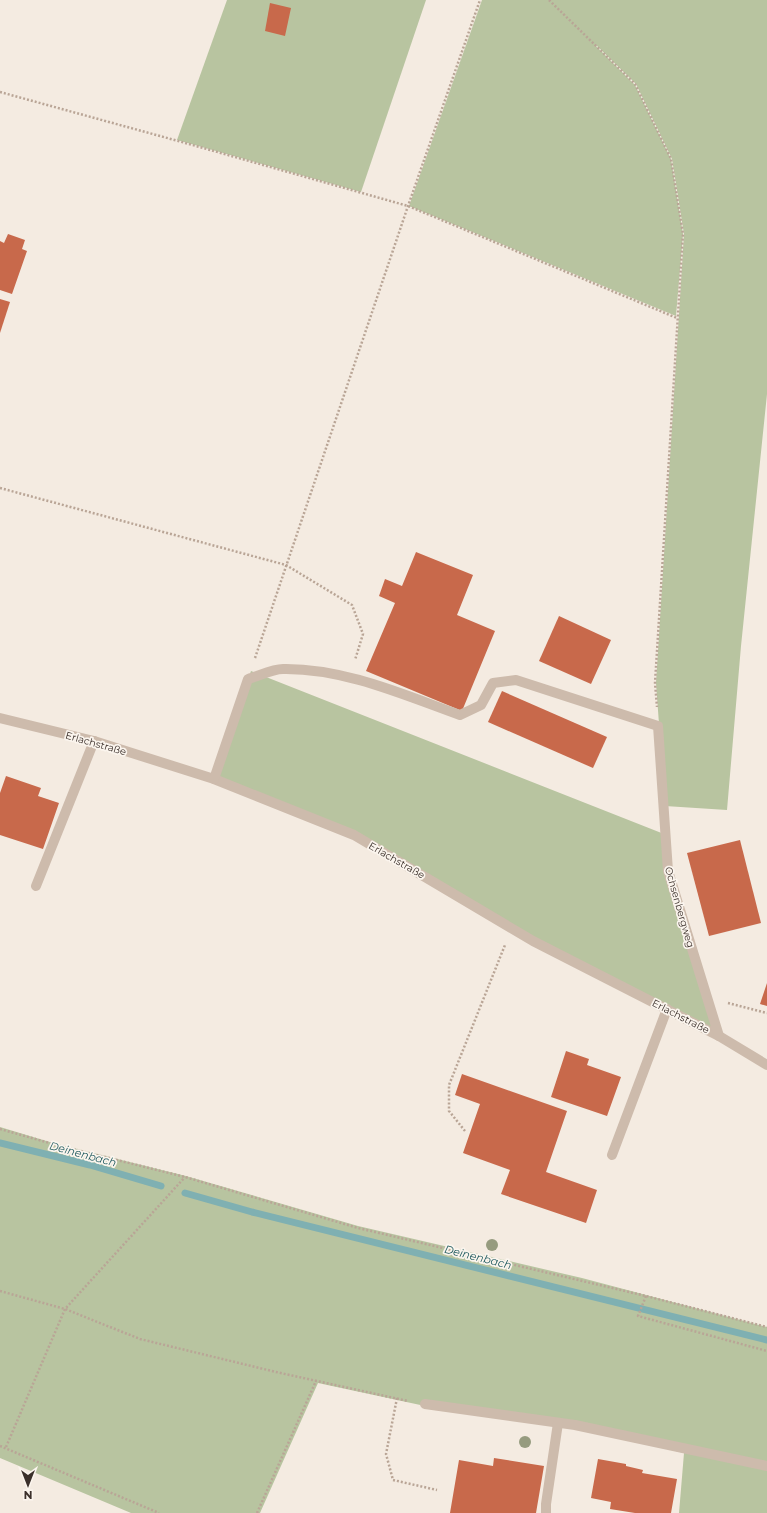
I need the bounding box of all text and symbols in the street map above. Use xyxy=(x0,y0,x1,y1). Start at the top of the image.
street label: Erlachstraße xyxy=(64,729,128,758)
street label: Erlachstraße xyxy=(366,839,427,882)
street label: Ochsenbergweg xyxy=(662,865,697,949)
street label: Erlachstraße xyxy=(650,996,712,1036)
water label: Deinenbach xyxy=(48,1138,118,1170)
water label: Deinenbach xyxy=(443,1242,513,1272)
north arrow xyxy=(8,1465,48,1505)
text: N xyxy=(24,1488,32,1502)

